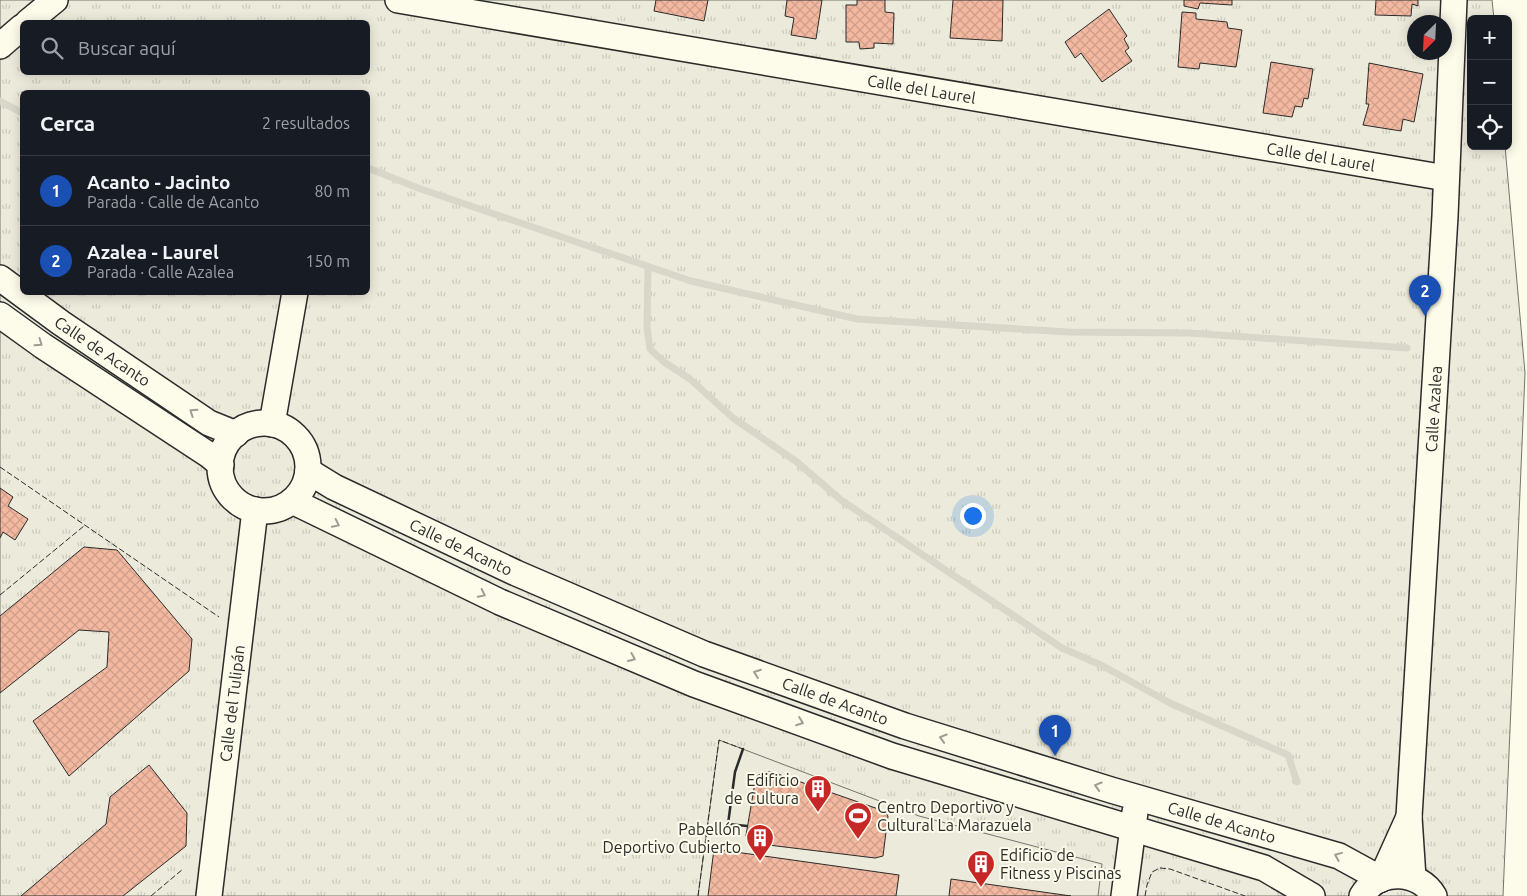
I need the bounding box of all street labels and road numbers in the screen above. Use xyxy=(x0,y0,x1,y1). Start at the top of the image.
street label: Calle del Laurel xyxy=(866,71,977,107)
street label: Calle del Laurel xyxy=(1265,139,1376,175)
street label: Calle de Acanto xyxy=(51,312,154,390)
street label: Calle Azalea xyxy=(1422,365,1445,453)
street label: Calle de Acanto xyxy=(407,515,515,579)
street label: Calle del Tulipán xyxy=(216,644,248,763)
street label: Calle de Acanto xyxy=(780,674,891,728)
street label: Calle de Acanto xyxy=(1166,798,1278,846)

